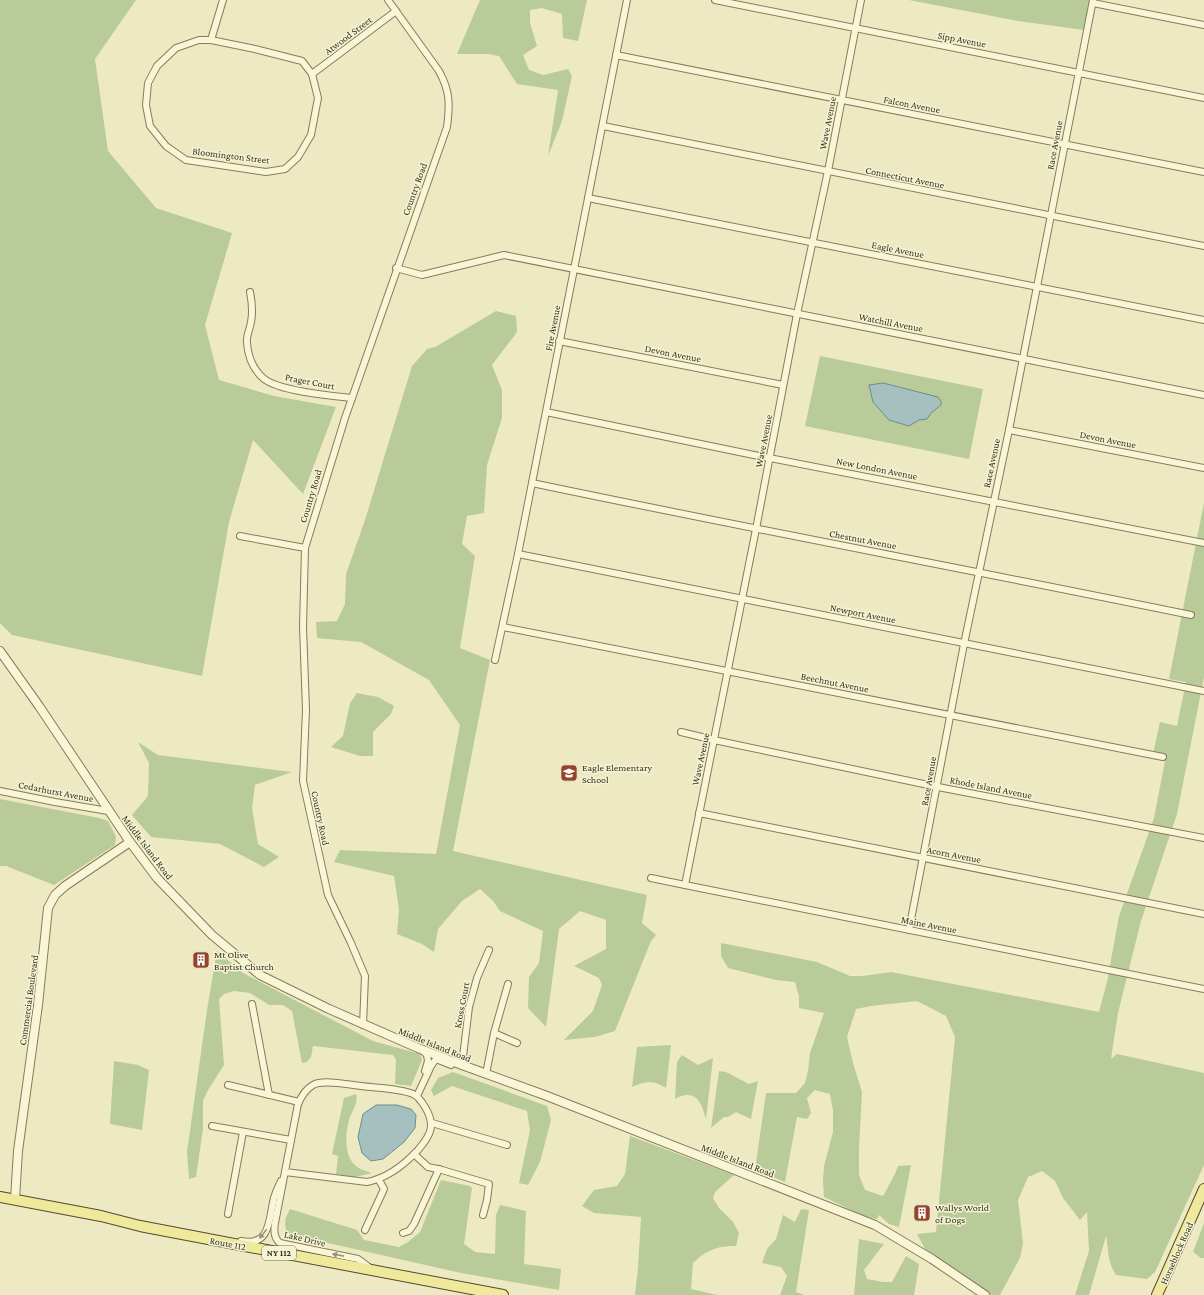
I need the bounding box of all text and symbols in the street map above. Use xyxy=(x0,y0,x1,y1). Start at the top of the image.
street label: Atwood Street xyxy=(322,14,375,57)
street label: Sipp Avenue xyxy=(937,29,988,50)
street label: Falcon Avenue xyxy=(883,94,942,116)
street label: Wave Avenue xyxy=(817,95,838,150)
street label: Race Avenue xyxy=(1044,119,1065,171)
street label: Bloomington Street xyxy=(192,145,271,166)
street label: Country Road xyxy=(400,161,429,217)
street label: Connecticut Avenue xyxy=(865,164,946,191)
street label: Eagle Avenue xyxy=(871,239,926,260)
street label: Fire Avenue xyxy=(543,304,562,352)
street label: Watchill Avenue xyxy=(858,311,925,334)
street label: Devon Avenue xyxy=(644,343,703,364)
street label: Prager Court xyxy=(284,371,336,392)
street label: Wave Avenue xyxy=(753,413,774,468)
street label: Devon Avenue xyxy=(1079,429,1138,450)
street label: Race Avenue xyxy=(981,437,1002,489)
street label: New London Avenue xyxy=(835,455,919,482)
street label: Country Road xyxy=(297,467,324,524)
street label: Chestnut Avenue xyxy=(828,528,898,552)
street label: Newport Avenue xyxy=(829,602,897,625)
street label: Beechnut Avenue xyxy=(800,671,870,695)
street label: Wave Avenue xyxy=(690,731,712,786)
street label: Race Avenue xyxy=(919,755,938,807)
place label: Eagle Elementary School xyxy=(582,762,653,785)
school or university icon: Eagle Elementary School xyxy=(559,763,579,783)
street label: Rhode Island Avenue xyxy=(949,774,1034,801)
street label: Cedarhurst Avenue xyxy=(17,779,95,804)
street label: Country Road xyxy=(309,790,332,847)
street label: Middle Island Road xyxy=(120,813,176,882)
street label: Acorn Avenue xyxy=(926,844,983,865)
street label: Maine Avenue xyxy=(900,914,958,935)
place label: Mt Olive Baptist Church xyxy=(214,949,274,972)
building icon: Mt Olive Baptist Church xyxy=(191,950,211,970)
street label: Commercial Boulevard xyxy=(17,954,40,1046)
street label: Kross Court xyxy=(452,980,471,1029)
street label: Middle Island Road xyxy=(397,1025,473,1064)
street label: Middle Island Road xyxy=(700,1141,777,1180)
place label: Wallys World of Dogs xyxy=(935,1202,990,1225)
building icon: Wallys World of Dogs xyxy=(912,1203,932,1223)
street label: Horseblock Road xyxy=(1158,1220,1195,1286)
street label: Lake Drive xyxy=(283,1228,327,1249)
one-way arrow xyxy=(259,1229,267,1240)
street label: Route 112 xyxy=(209,1235,247,1252)
road number: NY 112 xyxy=(262,1246,296,1260)
one-way arrow xyxy=(332,1252,344,1258)

